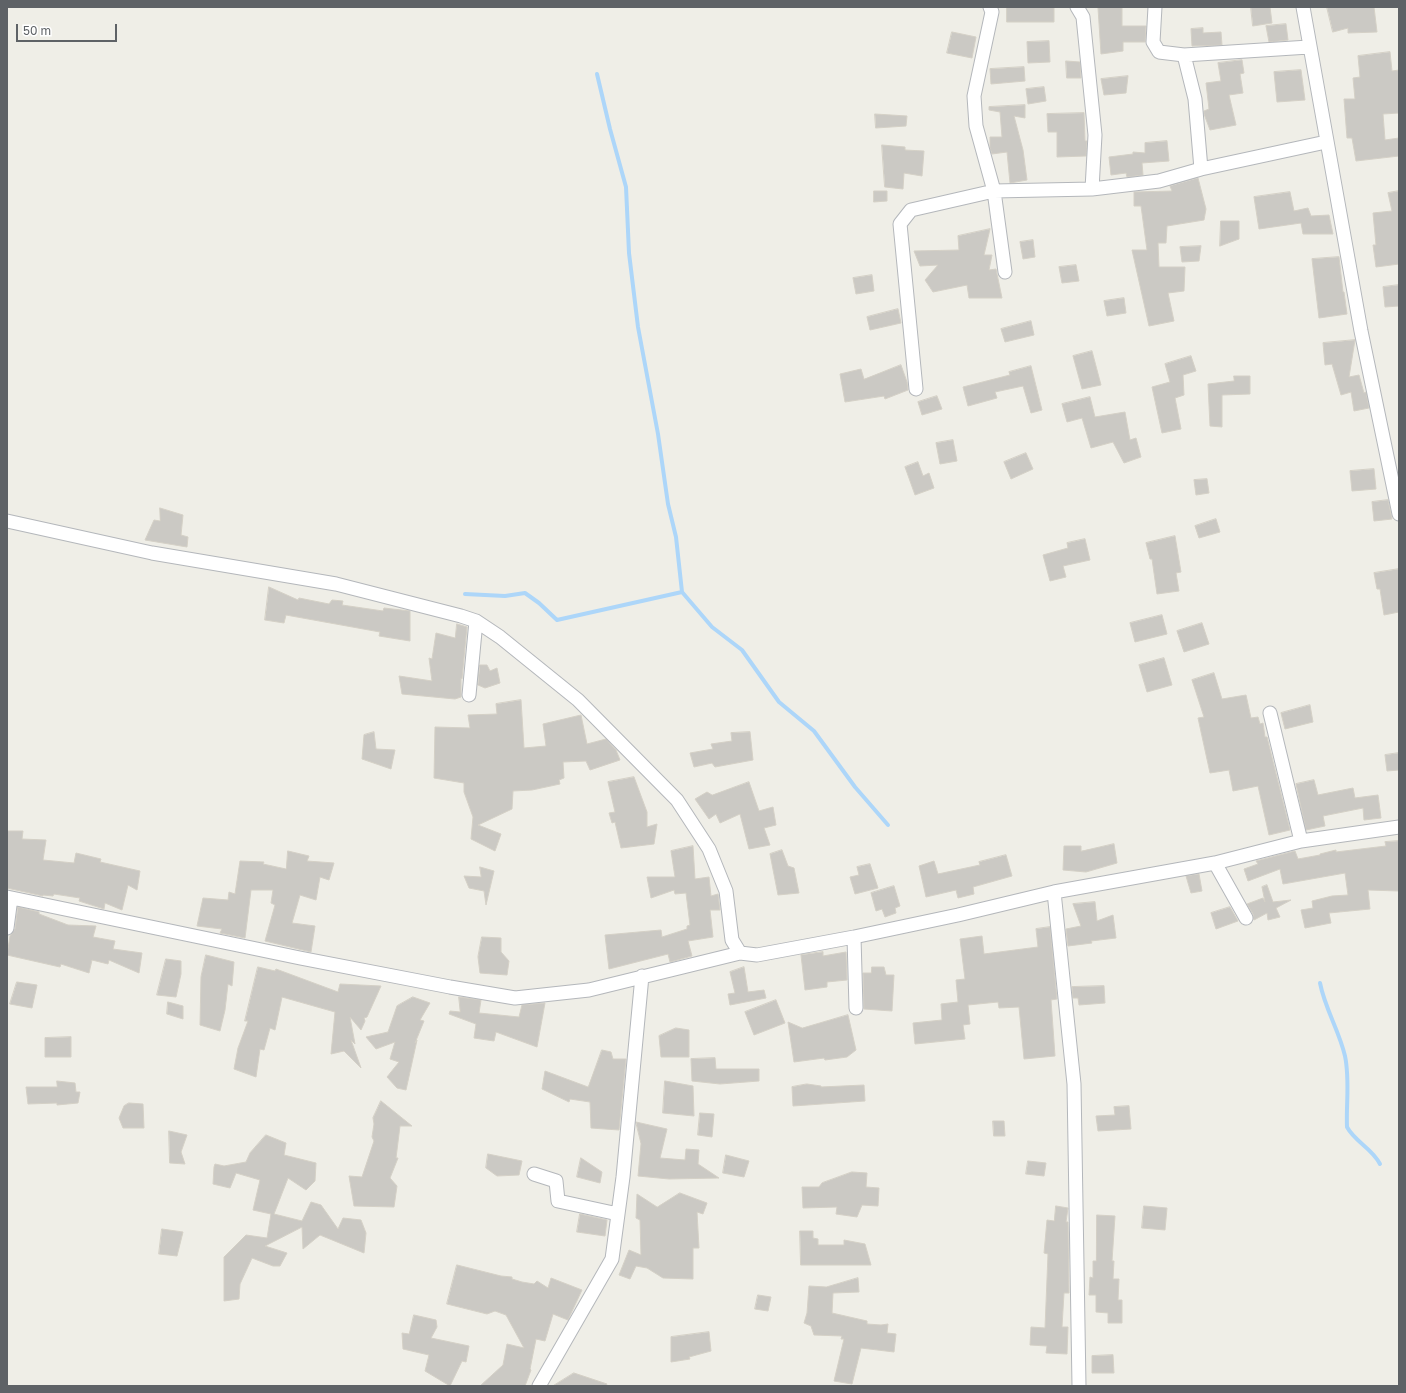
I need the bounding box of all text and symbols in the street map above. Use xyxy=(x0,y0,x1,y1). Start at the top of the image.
scale bar xyxy=(18,16,119,42)
text: 50 m xyxy=(23,23,51,38)

